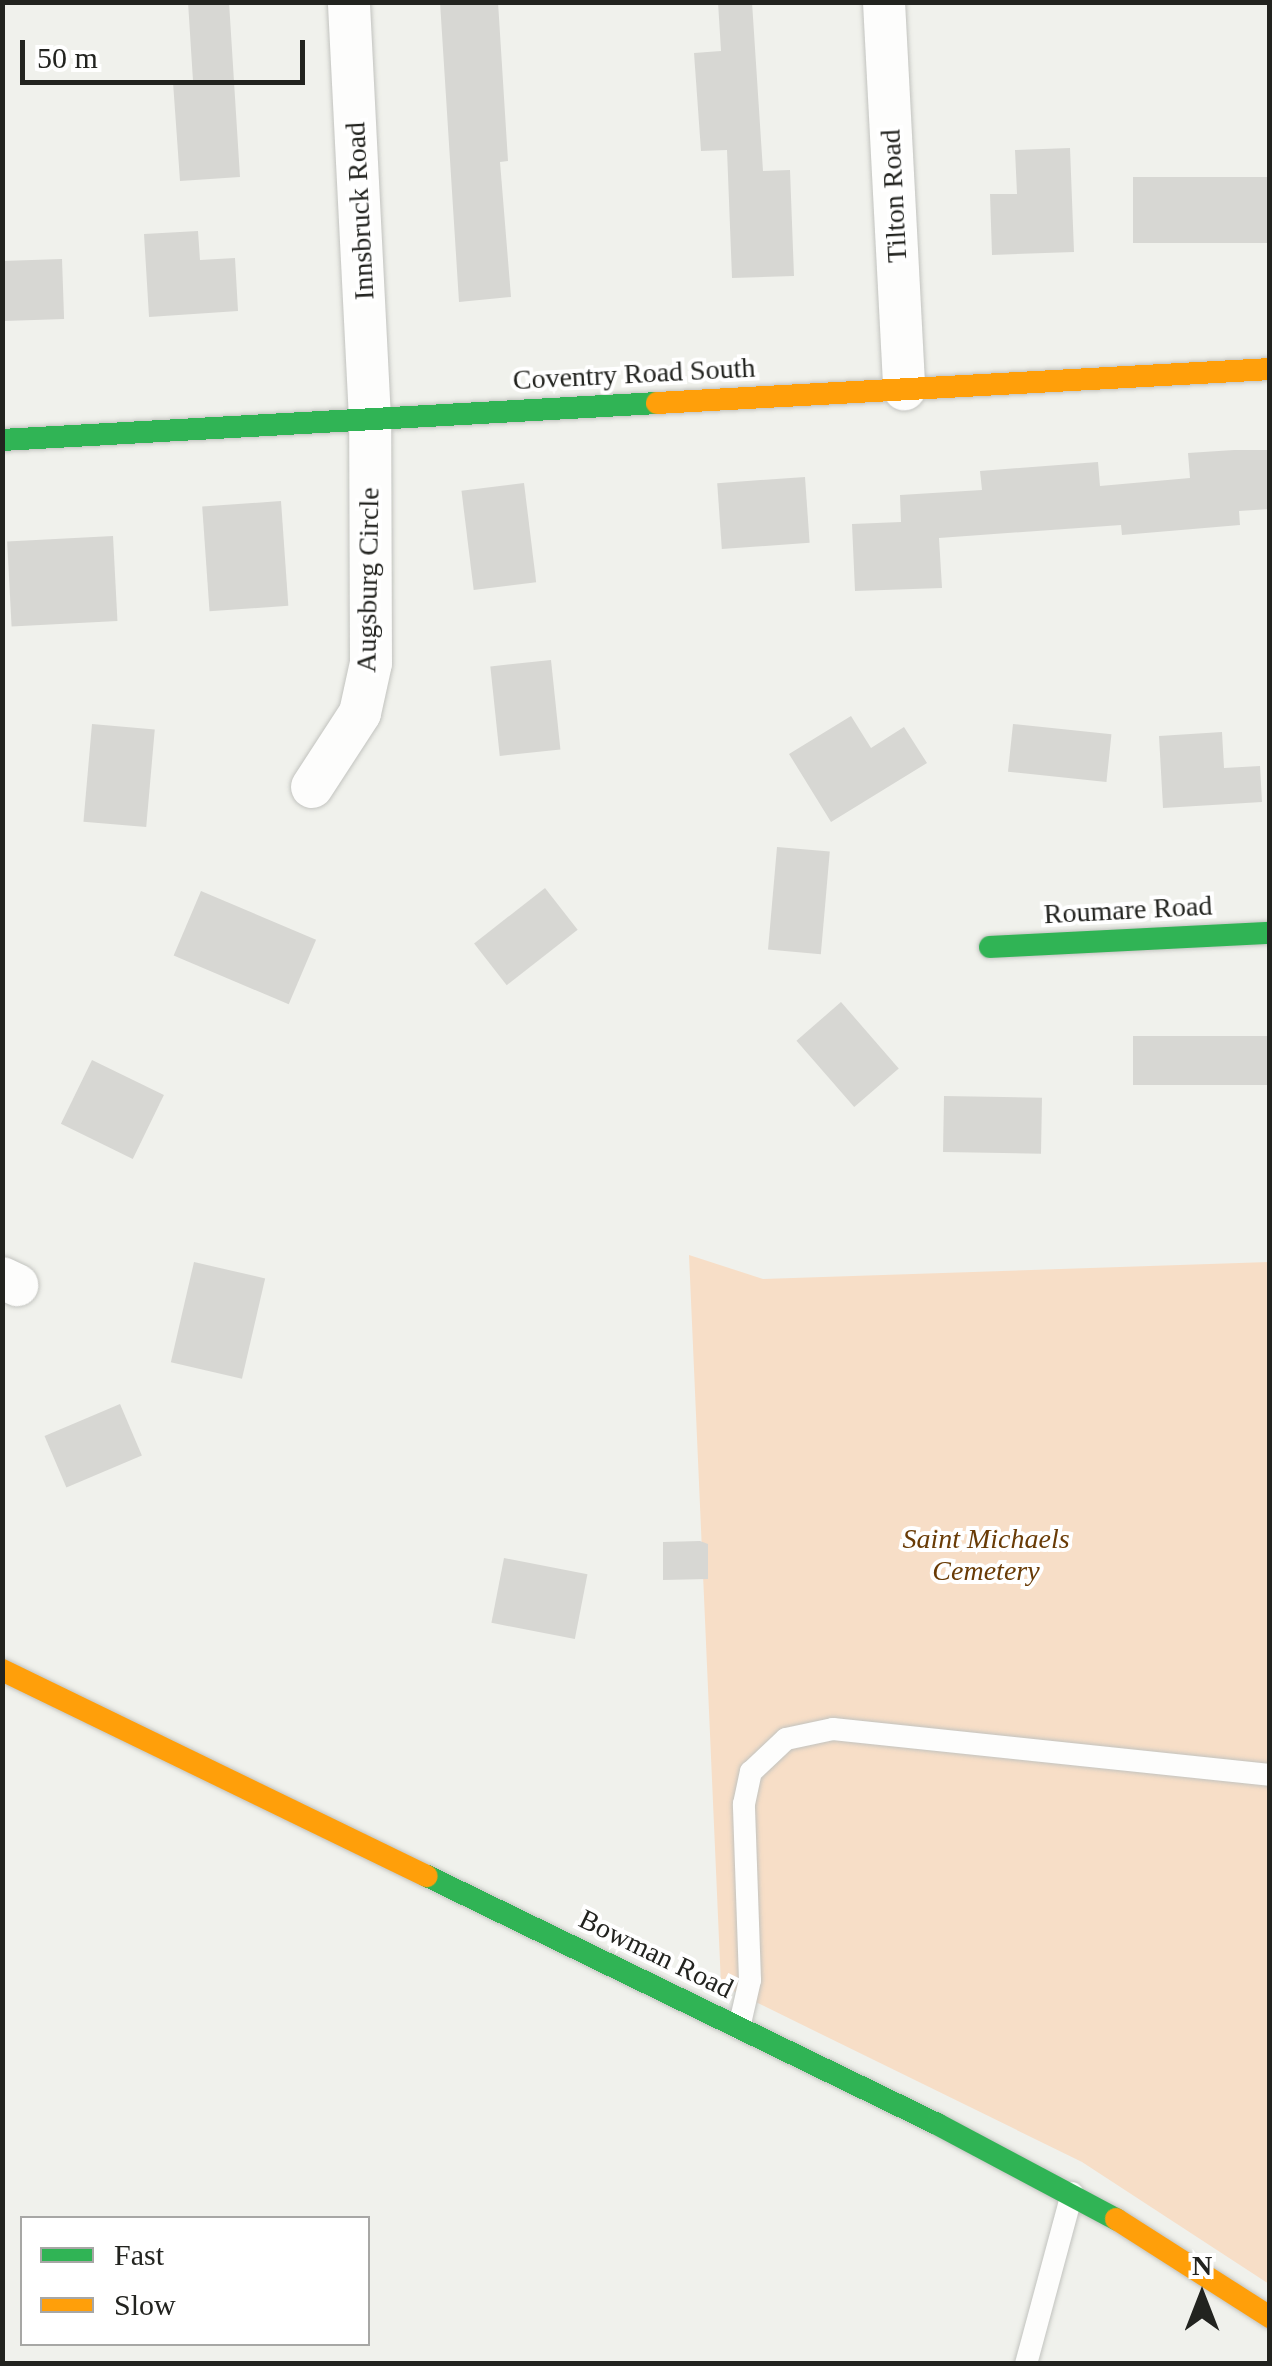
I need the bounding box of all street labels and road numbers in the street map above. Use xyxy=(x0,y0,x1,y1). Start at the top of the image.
street label: Innsbruck Road xyxy=(339,121,381,301)
street label: Tilton Road xyxy=(874,128,914,264)
street label: Coventry Road South xyxy=(512,351,756,397)
street label: Augsburg Circle xyxy=(350,487,386,673)
street label: Roumare Road xyxy=(1043,889,1213,931)
street label: Bowman Road xyxy=(573,1902,739,2006)

